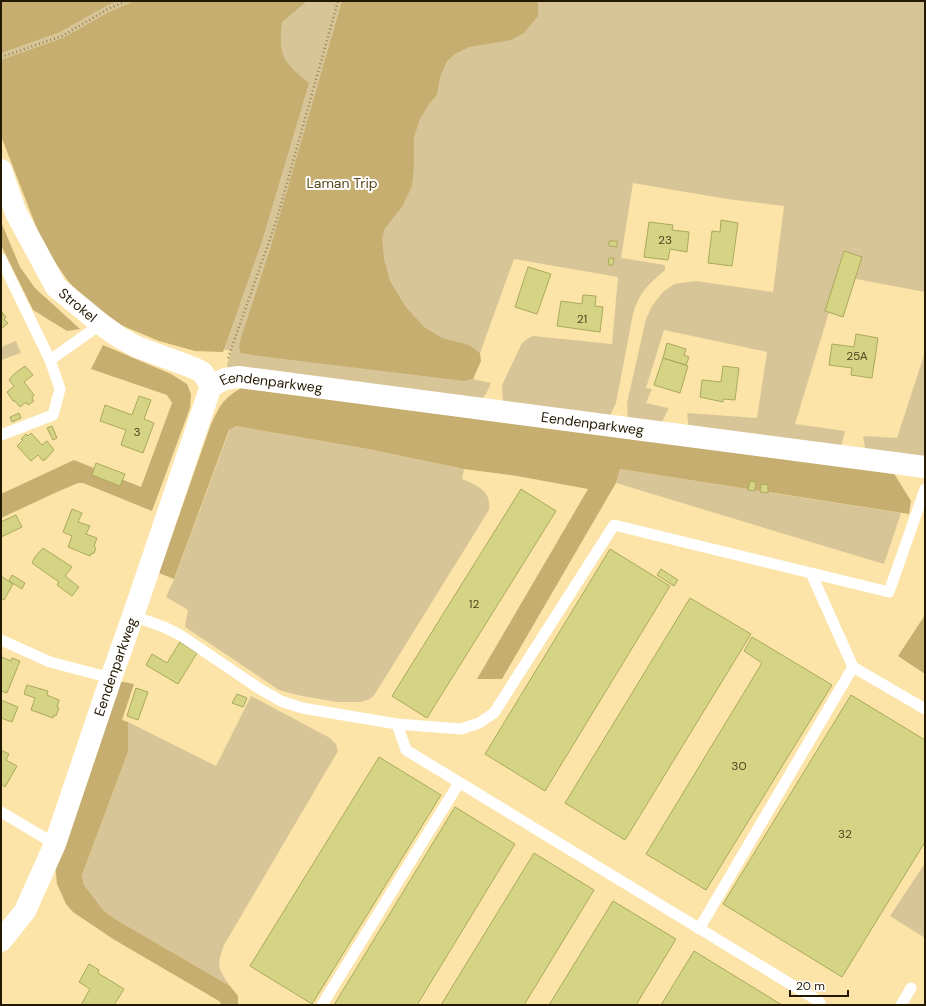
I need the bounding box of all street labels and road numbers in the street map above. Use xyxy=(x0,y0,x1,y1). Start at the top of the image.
street label: Strokel xyxy=(55,284,101,326)
street label: Eendenparkweg xyxy=(216,368,324,397)
street label: Eendenparkweg xyxy=(540,408,645,439)
street label: Eendenparkweg xyxy=(90,615,141,719)

